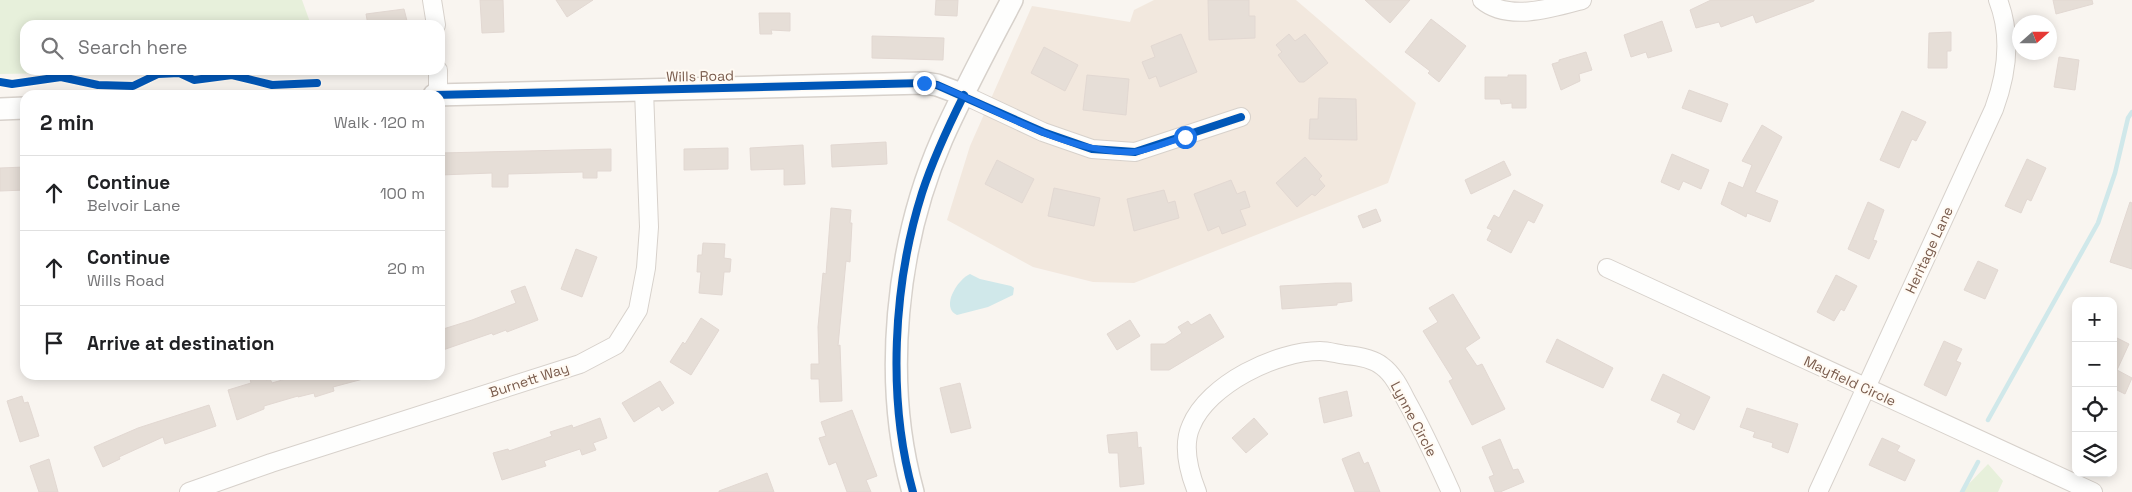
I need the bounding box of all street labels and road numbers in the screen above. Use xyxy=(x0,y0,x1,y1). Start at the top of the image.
street label: Wills Road xyxy=(666,66,734,86)
street label: Heritage Lane xyxy=(1901,204,1957,296)
street label: Mayfield Circle xyxy=(1801,352,1899,410)
street label: Burnett Way xyxy=(487,359,571,401)
street label: Lynne Circle xyxy=(1387,378,1441,460)

